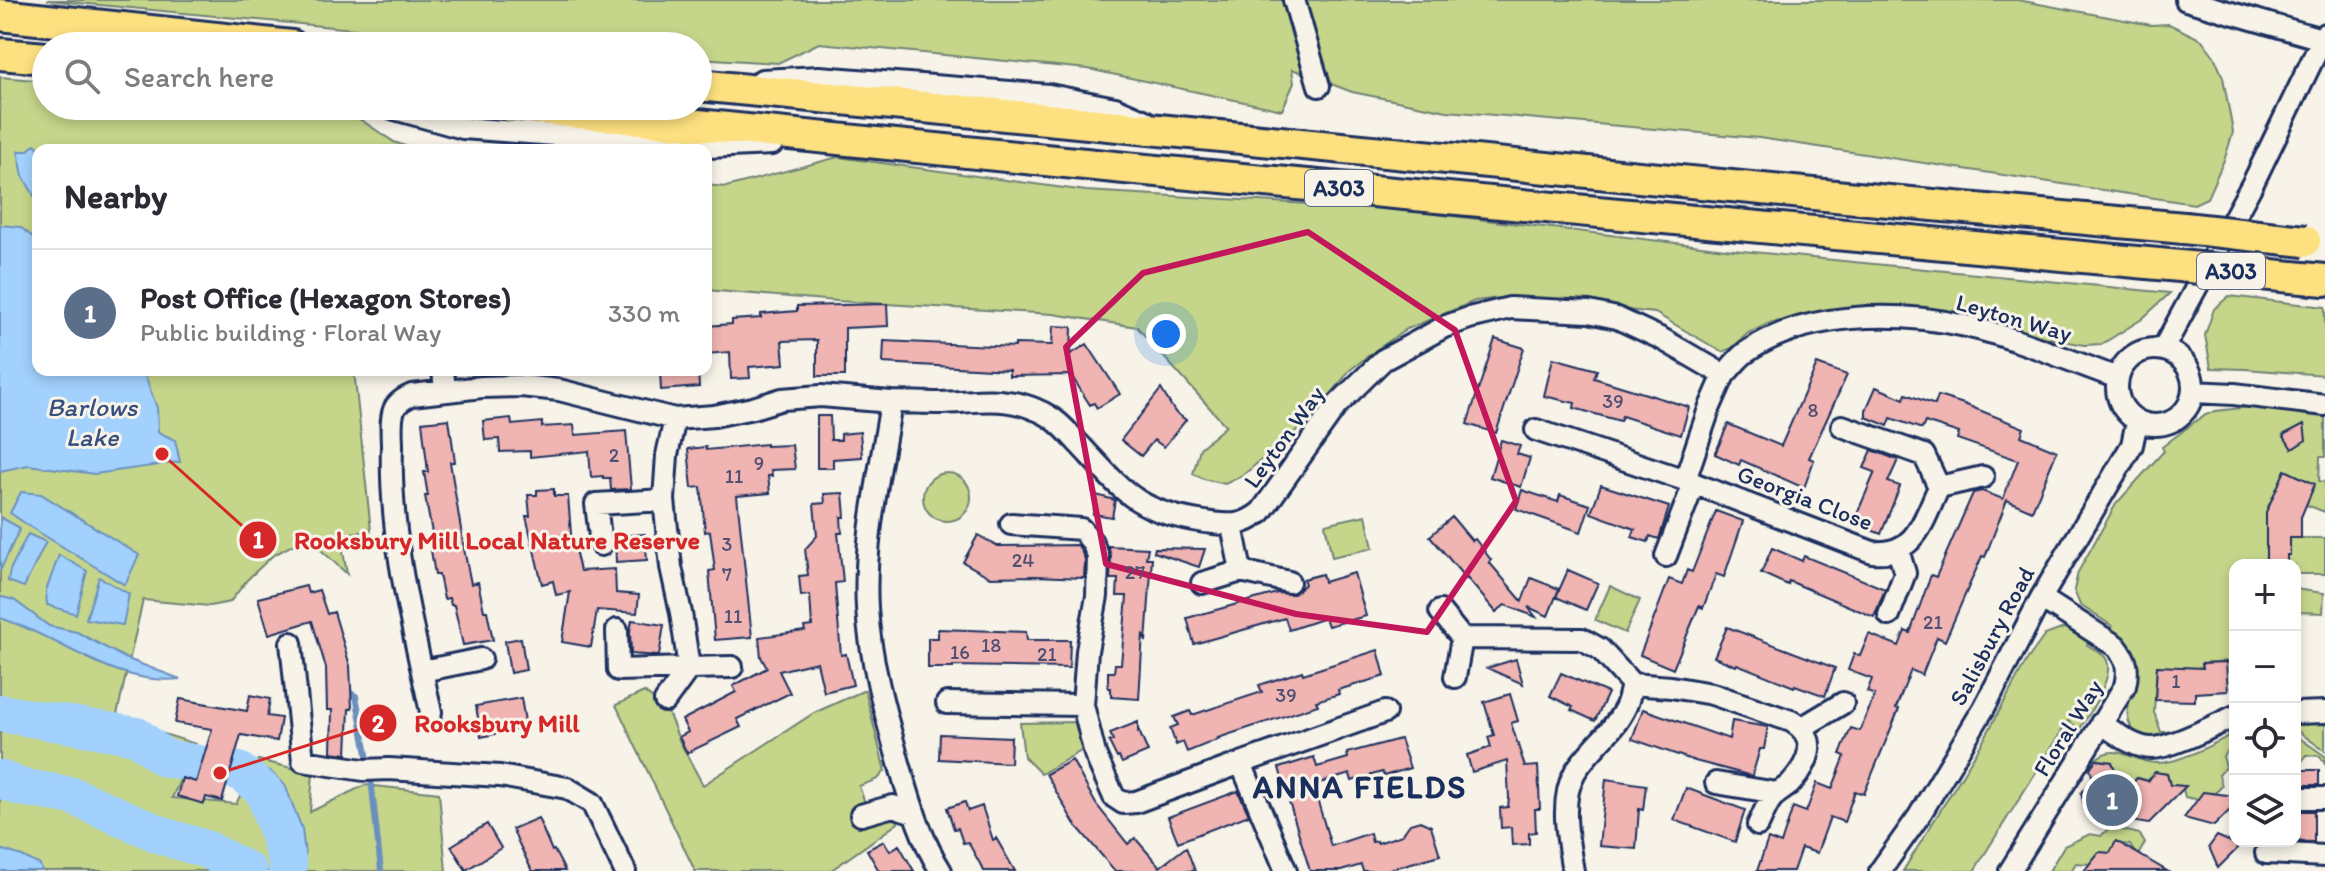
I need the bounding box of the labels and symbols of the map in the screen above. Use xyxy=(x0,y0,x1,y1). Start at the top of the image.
road number: A303 xyxy=(1305,170,1373,206)
road number: A303 xyxy=(2197,253,2265,289)
street label: Leyton Way xyxy=(1953,287,2075,348)
your location xyxy=(1146,314,1186,354)
street label: Leyton Way xyxy=(1237,380,1330,493)
house number: 39 xyxy=(1602,389,1624,413)
water label: Barlows Lake xyxy=(47,391,139,453)
house number: 8 xyxy=(1808,398,1819,422)
house number: 2 xyxy=(609,443,620,467)
house number: 9 xyxy=(754,451,764,475)
street label: Georgia Close xyxy=(1733,458,1877,537)
house number: 11 xyxy=(725,464,743,488)
callout: Rooksbury Mill Local Nature Reserve xyxy=(238,515,715,565)
text: Rooksbury Mill Local Nature Reserve xyxy=(294,524,700,556)
text: 1 xyxy=(252,525,264,554)
house number: 3 xyxy=(722,532,733,556)
house number: 24 xyxy=(1012,548,1034,572)
house number: 27 xyxy=(1125,560,1145,584)
street label: Salisbury Road xyxy=(1943,561,2040,710)
house number: 7 xyxy=(722,562,732,586)
house number: 11 xyxy=(724,604,742,628)
house number: 21 xyxy=(1923,610,1943,634)
house number: 18 xyxy=(981,633,1001,657)
house number: 16 xyxy=(950,640,970,664)
house number: 21 xyxy=(1037,642,1057,666)
house number: 1 xyxy=(2171,669,2181,693)
street label: Floral Way xyxy=(2026,674,2109,781)
house number: 39 xyxy=(1275,683,1297,707)
callout: Rooksbury Mill xyxy=(358,698,596,748)
text: Rooksbury Mill xyxy=(414,707,580,739)
text: 2 xyxy=(372,709,385,738)
district label: ANNA FIELDS xyxy=(1252,768,1467,806)
pin: 1 xyxy=(2086,770,2138,830)

